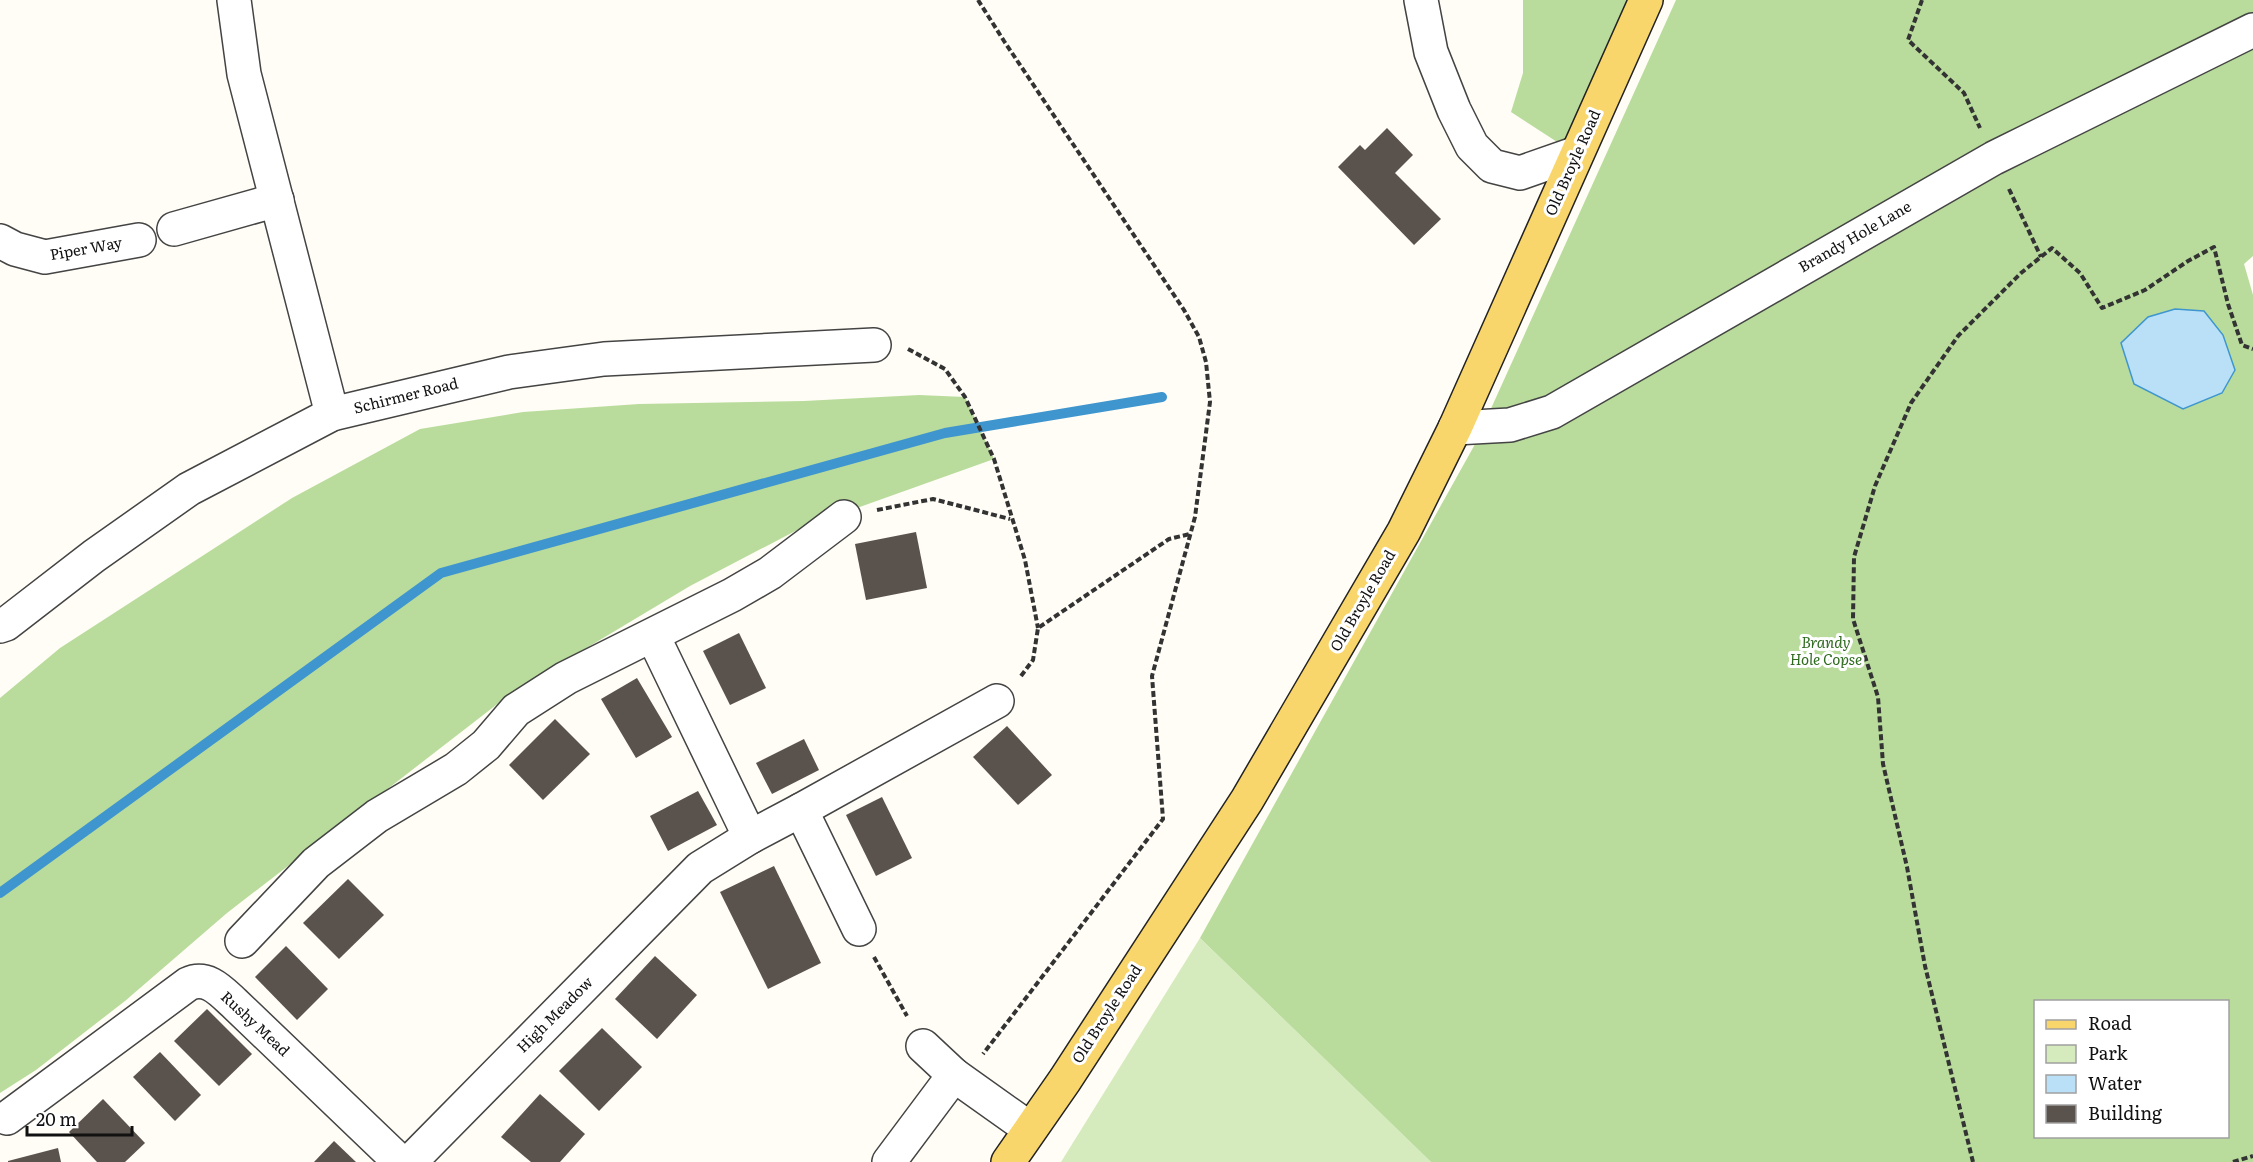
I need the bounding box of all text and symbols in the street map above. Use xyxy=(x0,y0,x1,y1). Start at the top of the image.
street label: Old Broyle Road xyxy=(1538,106,1605,219)
street label: Brandy Hole Lane xyxy=(1794,194,1915,277)
street label: Piper Way xyxy=(48,230,124,265)
street label: Schirmer Road xyxy=(351,370,460,419)
street label: Old Broyle Road xyxy=(1323,545,1400,655)
park label: Brandy Hole Copse xyxy=(1790,630,1862,670)
street label: Old Broyle Road xyxy=(1065,959,1146,1067)
street label: High Meadow xyxy=(511,970,597,1057)
street label: Rushy Mead xyxy=(216,985,296,1061)
legend xyxy=(2034,1000,2229,1138)
text: Road xyxy=(2088,1009,2132,1036)
text: Park xyxy=(2088,1039,2129,1066)
text: Water xyxy=(2088,1069,2142,1096)
scale bar xyxy=(27,1099,132,1137)
text: Building xyxy=(2088,1099,2163,1126)
text: 20 m xyxy=(36,1105,77,1132)

